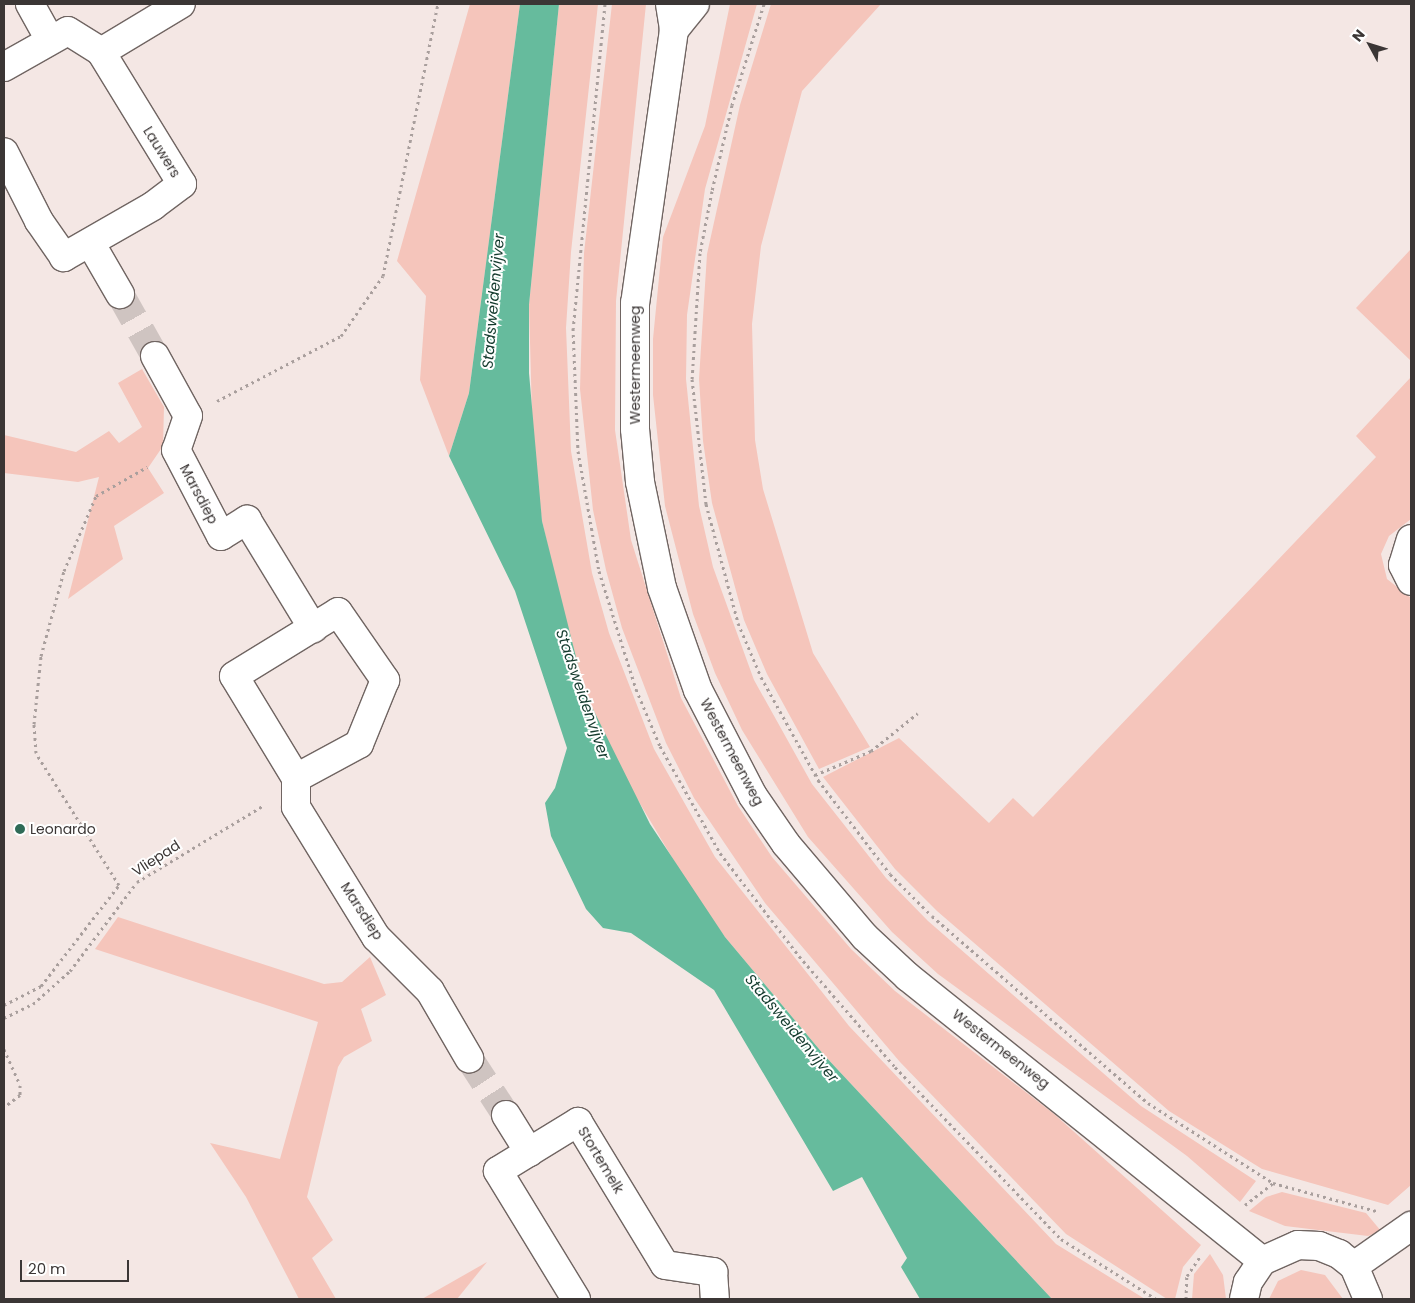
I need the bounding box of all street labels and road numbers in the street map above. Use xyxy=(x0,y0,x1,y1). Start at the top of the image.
street label: Lauwers xyxy=(140,123,184,181)
street label: Westermeenweg xyxy=(627,305,643,425)
street label: Marsdiep xyxy=(176,461,222,527)
street label: Westermeenweg xyxy=(697,696,767,808)
street label: Vliepad xyxy=(129,836,183,880)
street label: Marsdiep xyxy=(337,879,387,943)
street label: Westermeenweg xyxy=(949,1006,1053,1092)
street label: Stortemelk xyxy=(574,1124,628,1196)

